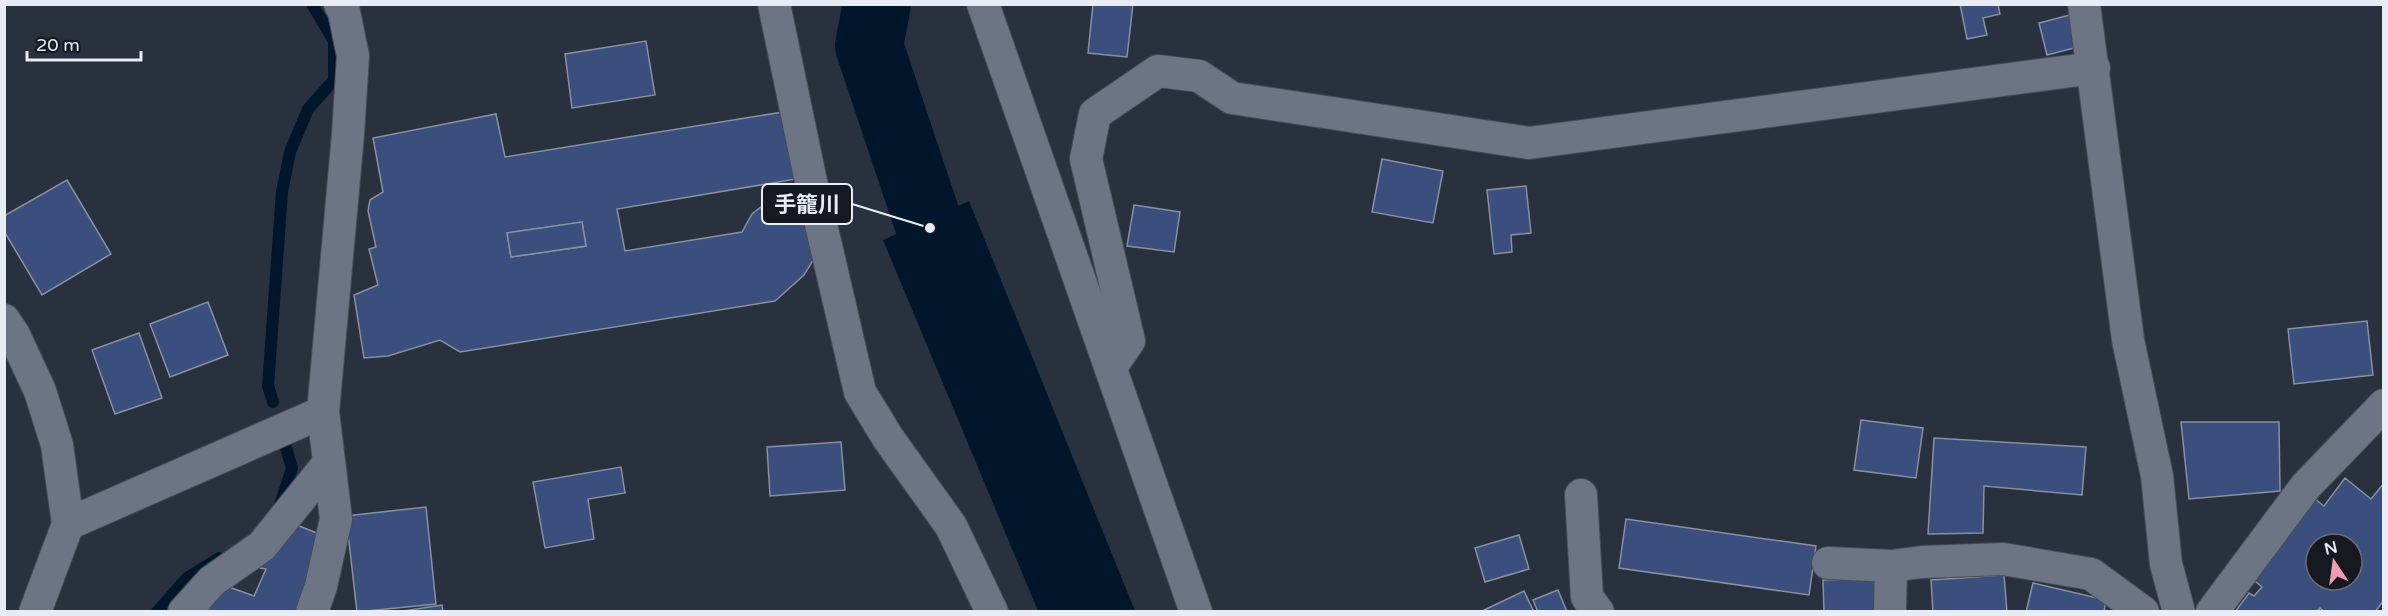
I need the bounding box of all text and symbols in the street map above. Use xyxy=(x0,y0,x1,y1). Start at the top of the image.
scale bar xyxy=(27,24,141,62)
text: 20 m xyxy=(36,34,80,56)
callout: 手籠川 xyxy=(762,184,852,224)
text: 手籠川 xyxy=(774,192,840,218)
north arrow xyxy=(2304,532,2364,592)
text: N xyxy=(2322,537,2339,560)

